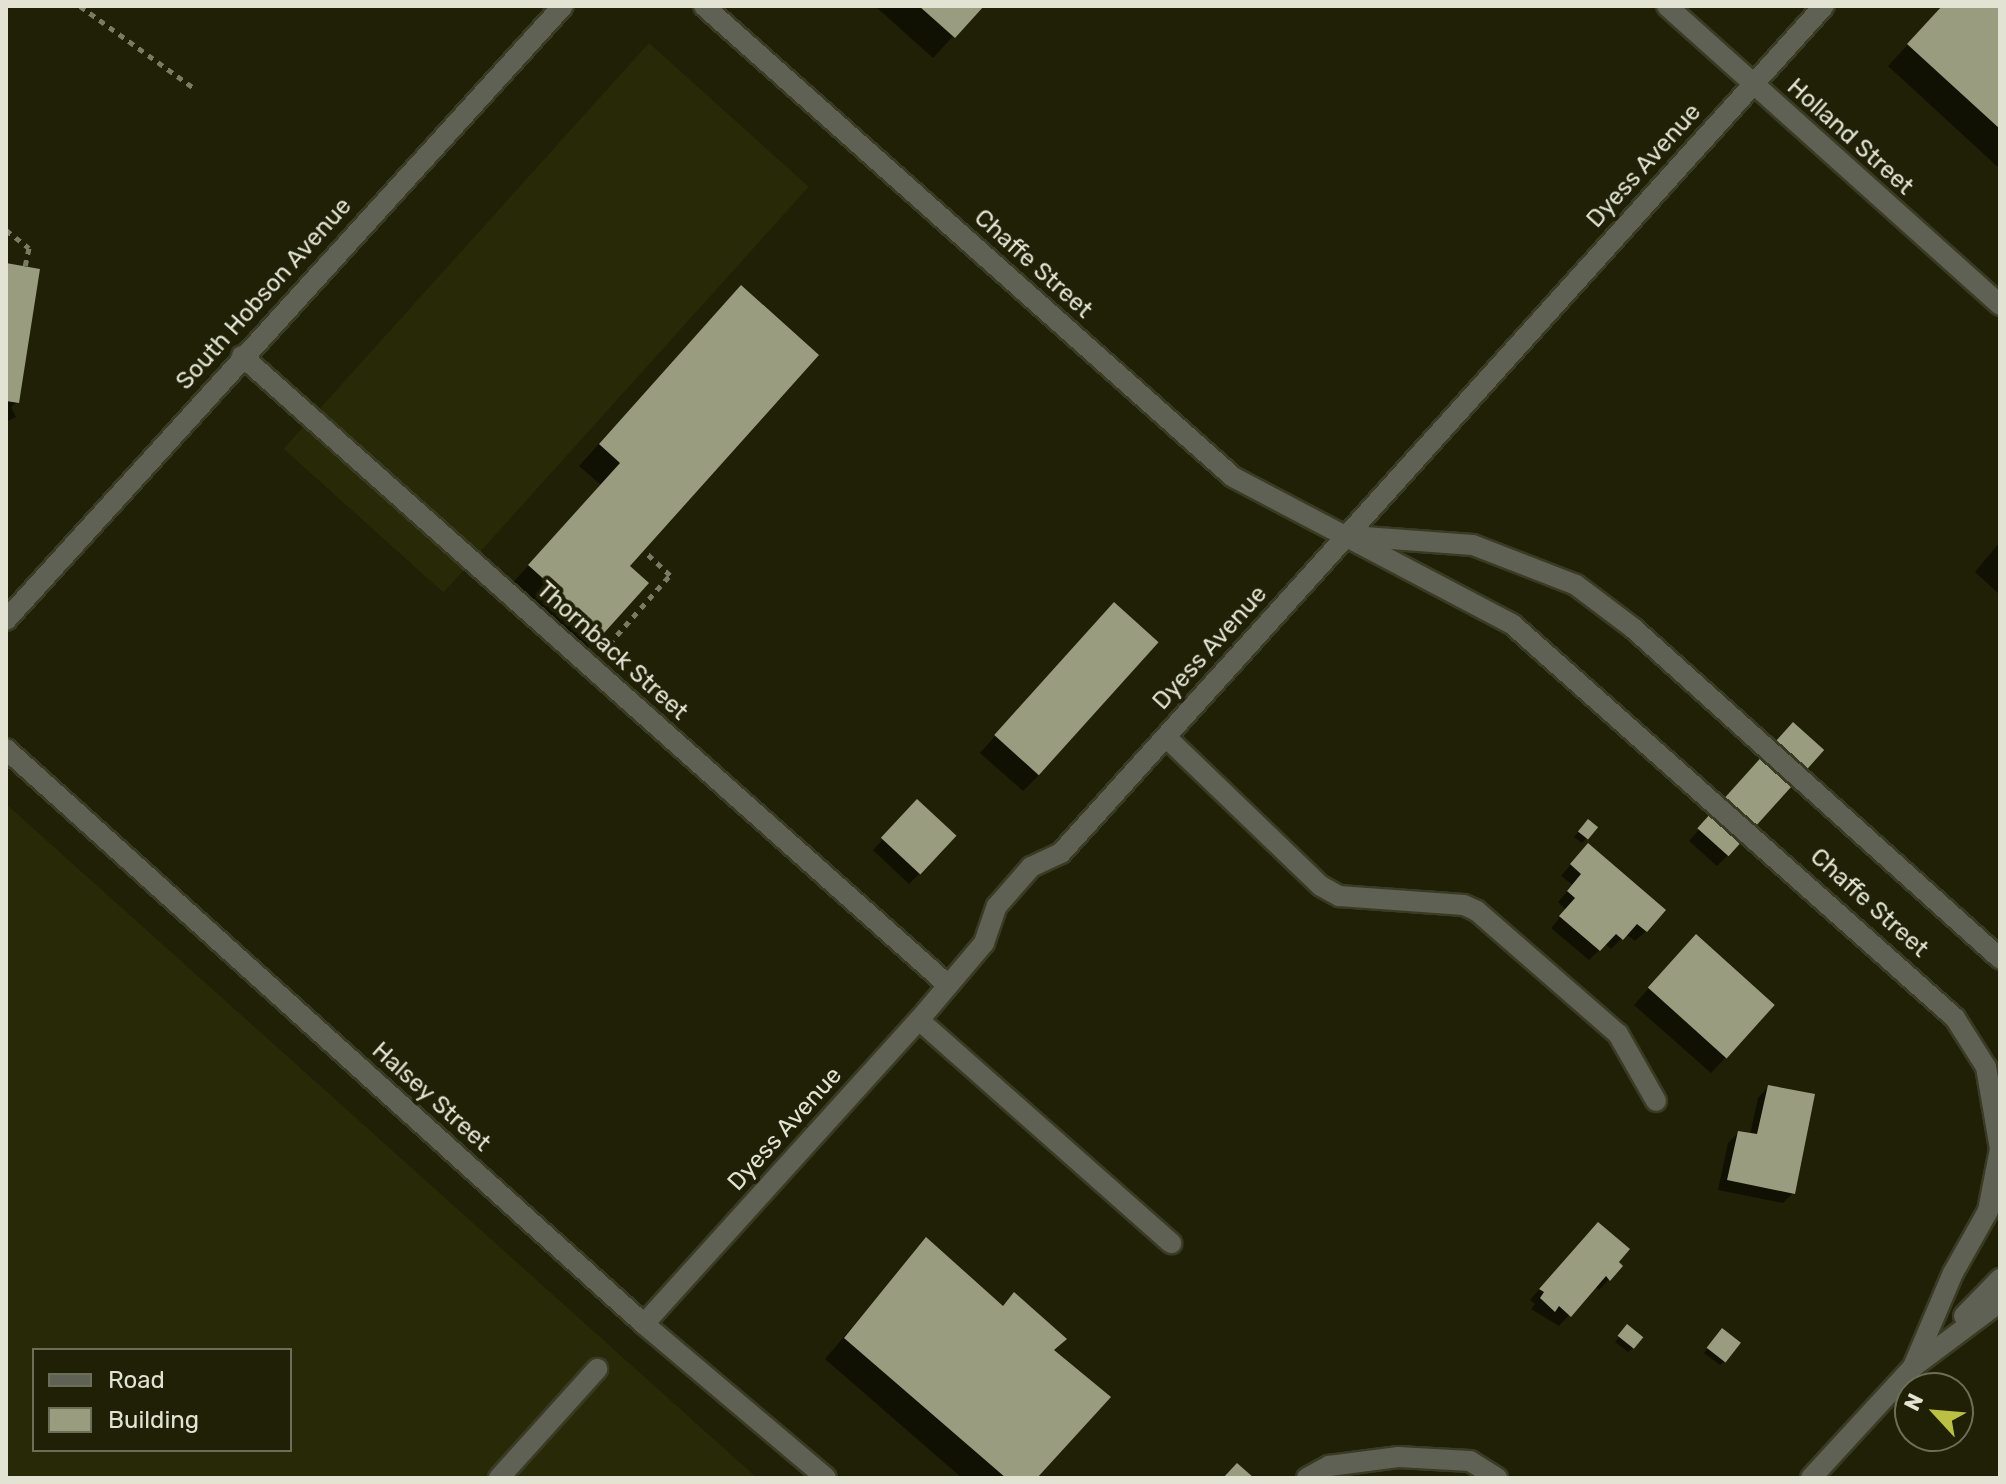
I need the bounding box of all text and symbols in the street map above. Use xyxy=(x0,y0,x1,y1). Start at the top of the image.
street label: Holland Street xyxy=(1781,73,1919,201)
street label: Dyess Avenue xyxy=(1581,98,1707,234)
street label: South Hobson Avenue xyxy=(170,192,358,396)
street label: Chaffe Street xyxy=(968,204,1098,324)
street label: Thornback Street xyxy=(530,575,694,727)
street label: Dyess Avenue xyxy=(1147,580,1273,716)
street label: Chaffe Street xyxy=(1804,843,1934,963)
street label: Halsey Street xyxy=(366,1036,496,1158)
street label: Dyess Avenue xyxy=(722,1061,848,1197)
legend xyxy=(32,1348,292,1452)
text: Road xyxy=(108,1366,165,1394)
north arrow xyxy=(1894,1372,1974,1452)
text: N xyxy=(1898,1389,1929,1415)
text: Building xyxy=(108,1406,199,1434)

